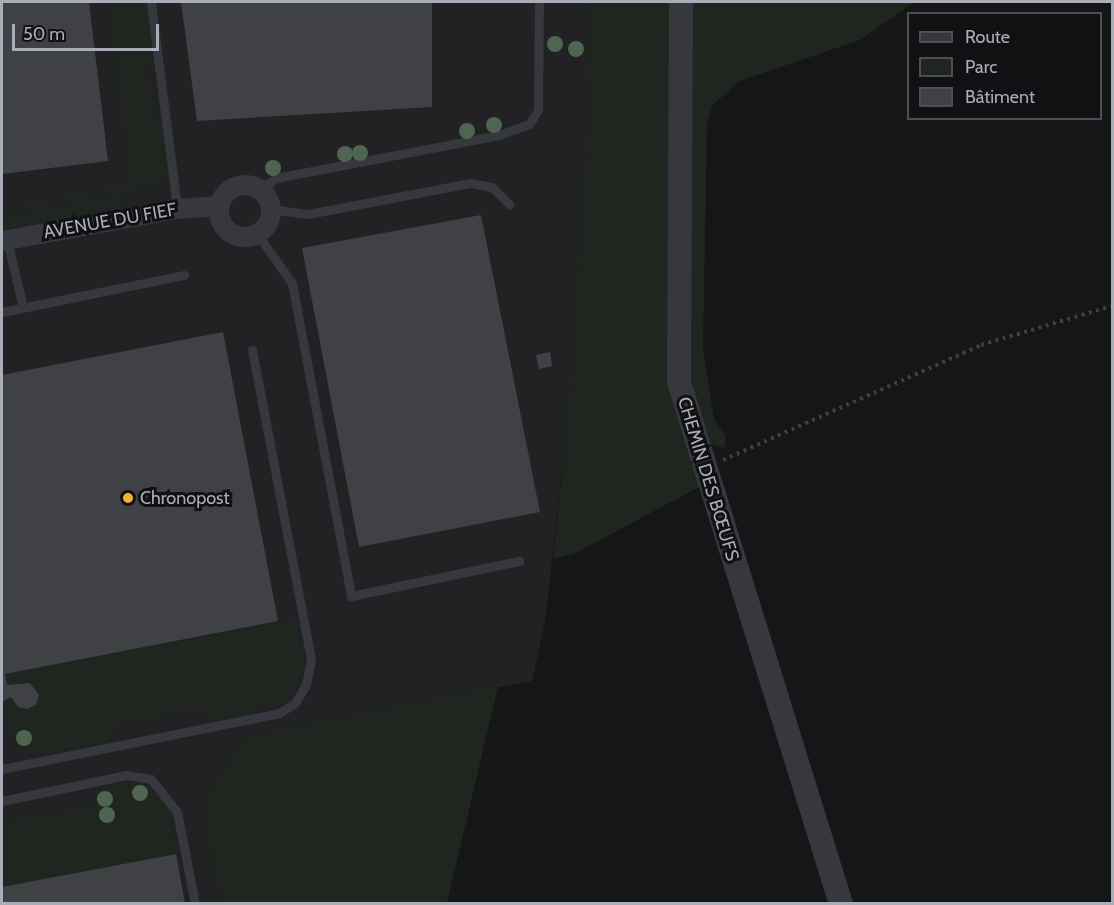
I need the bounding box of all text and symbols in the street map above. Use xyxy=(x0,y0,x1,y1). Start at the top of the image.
scale bar xyxy=(15,12,162,50)
legend xyxy=(907,12,1102,120)
text: 50 m xyxy=(23,23,65,45)
text: Route xyxy=(965,26,1010,48)
text: Parc xyxy=(965,56,997,78)
text: Bâtiment xyxy=(965,86,1035,108)
street label: AVENUE DU FIEF xyxy=(42,199,178,243)
street label: CHEMIN DES BŒUFS xyxy=(673,394,743,564)
place label: Chronopost xyxy=(140,487,230,509)
marker: Chronopost xyxy=(121,491,135,505)

